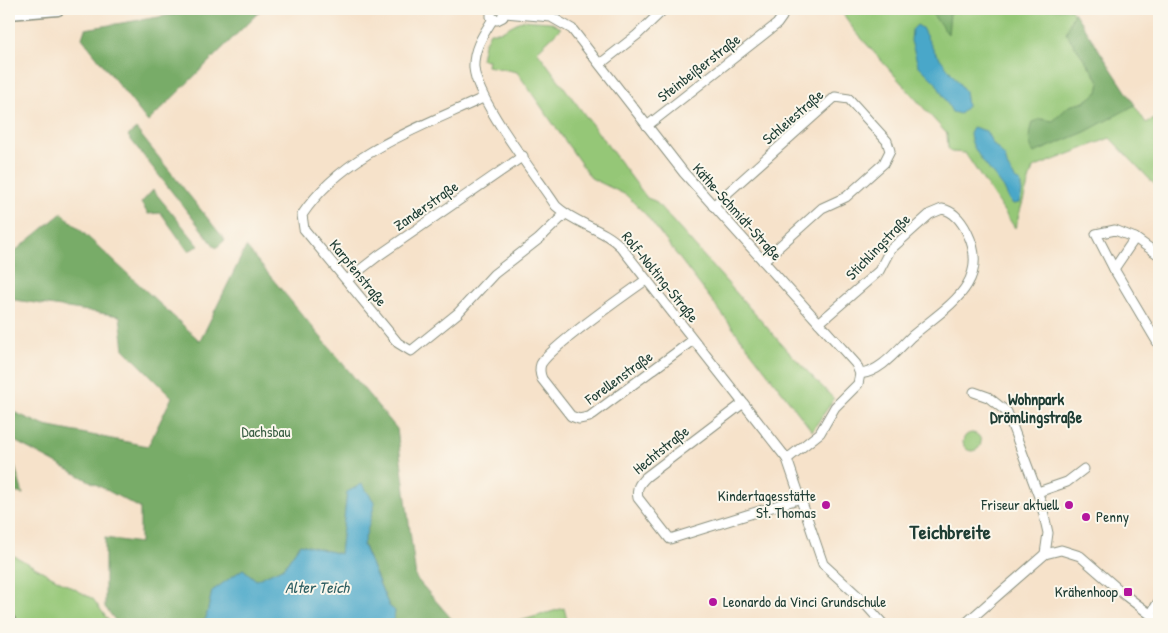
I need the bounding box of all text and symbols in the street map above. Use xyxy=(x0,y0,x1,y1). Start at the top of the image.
street label: Steinbeißerstraße xyxy=(653,29,745,107)
street label: Schleiestraße xyxy=(758,84,828,149)
street label: Käthe-Schmidt-Straße xyxy=(688,158,787,265)
street label: Zanderstraße xyxy=(389,176,462,236)
street label: Stichlingstraße xyxy=(841,209,915,284)
street label: Rolf-Nolting-Straße xyxy=(617,227,704,327)
street label: Karpfenstraße xyxy=(325,235,392,311)
street label: Forellenstraße xyxy=(580,346,657,410)
district label: Wohnpark Drömlingstraße xyxy=(990,388,1083,429)
street label: Hechtstraße xyxy=(628,420,693,479)
park label: Dachsbau xyxy=(242,421,290,442)
place label: Kindertagesstätte St. Thomas xyxy=(718,485,816,523)
place label: Friseur aktuell xyxy=(981,494,1060,515)
marker: Kindertagesstätte St. Thomas xyxy=(820,499,832,511)
marker: Friseur aktuell xyxy=(1063,499,1075,511)
place label: Penny xyxy=(1096,506,1129,527)
marker: Penny xyxy=(1080,511,1092,523)
district label: Teichbreite xyxy=(908,518,991,545)
water label: Alter Teich xyxy=(285,576,350,598)
place label: Krähenhoop xyxy=(1055,581,1119,602)
marker: Krähenhoop xyxy=(1122,586,1134,598)
place label: Leonardo da Vinci Grundschule xyxy=(723,591,886,612)
marker: Leonardo da Vinci Grundschule xyxy=(707,596,719,608)

